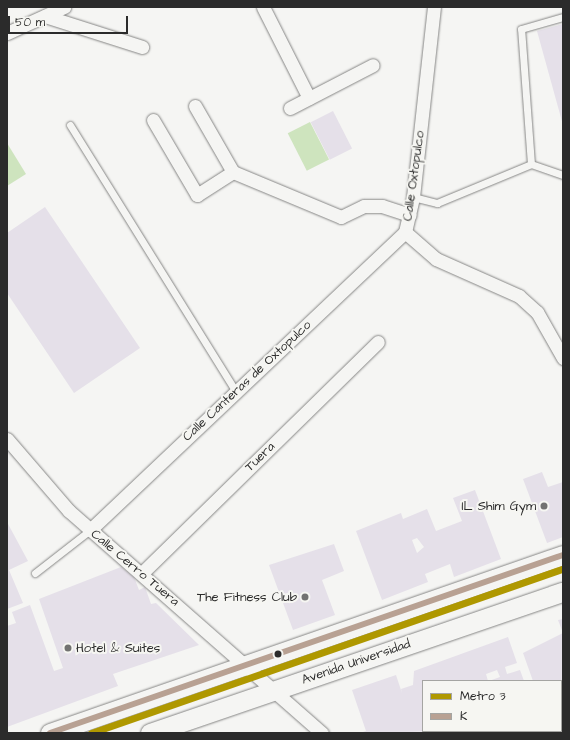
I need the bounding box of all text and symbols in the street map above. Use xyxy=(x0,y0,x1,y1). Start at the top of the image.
scale bar xyxy=(10,8,130,34)
text: 50 m xyxy=(15,14,45,31)
street label: Calle Oxtopulco xyxy=(400,130,428,222)
street label: Calle Canteras de Oxtopulco xyxy=(180,317,314,445)
street label: Tuera xyxy=(242,439,278,475)
place label: IL Shim Gym xyxy=(461,498,536,514)
marker: IL Shim Gym xyxy=(539,501,549,511)
street label: Calle Cerro Tuera xyxy=(88,526,182,610)
place label: The Fitness Club xyxy=(197,589,297,605)
marker: The Fitness Club xyxy=(300,592,310,602)
street label: Avenida Universidad xyxy=(299,636,413,688)
place label: Hotel & Suites xyxy=(76,640,160,656)
marker: Hotel & Suites xyxy=(63,643,73,653)
unlabelled marker xyxy=(273,649,283,659)
legend xyxy=(422,680,562,732)
text: Metro 3 xyxy=(460,688,506,705)
text: K xyxy=(460,708,467,725)

